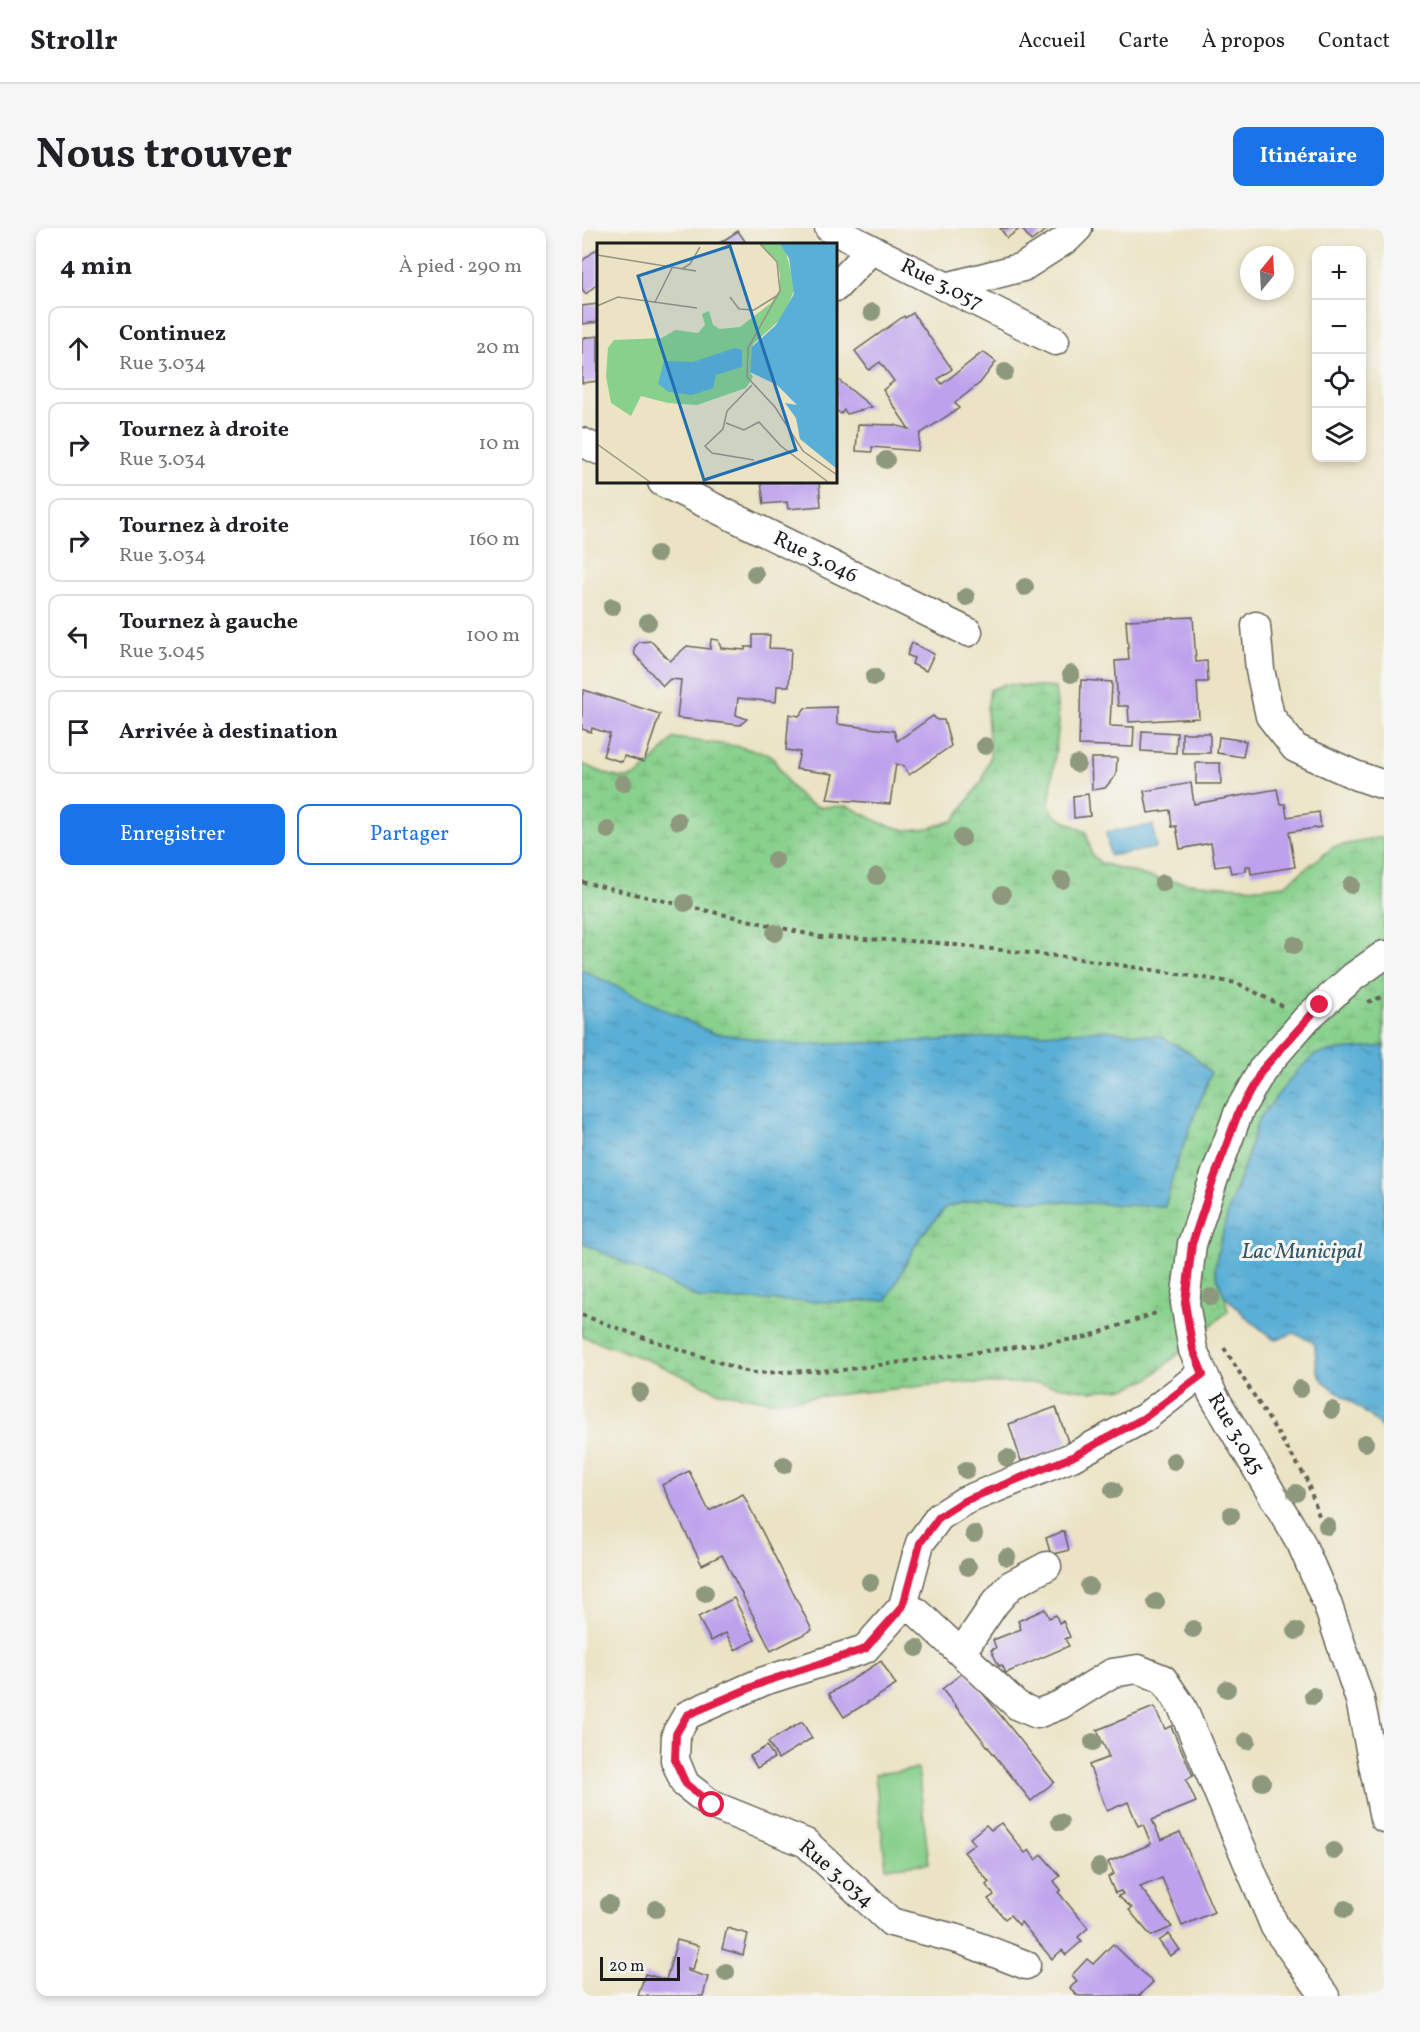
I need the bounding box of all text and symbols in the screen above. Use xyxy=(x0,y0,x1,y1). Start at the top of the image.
text: Strollr xyxy=(30,22,118,61)
text: Accueil xyxy=(1018,27,1086,56)
text: Carte xyxy=(1119,27,1169,56)
text: À propos xyxy=(1202,27,1285,56)
text: Contact xyxy=(1318,27,1390,56)
text: Nous trouver xyxy=(36,127,292,186)
button: Itinéraire xyxy=(1233,127,1384,186)
inset map xyxy=(597,243,837,483)
north arrow xyxy=(1240,246,1294,300)
map controls xyxy=(1312,246,1366,462)
button: + xyxy=(1312,246,1366,300)
text: 4 min xyxy=(60,249,132,285)
street label: Rue 3.057 xyxy=(895,252,988,317)
text: À pied · 290 m xyxy=(399,253,522,281)
button: − xyxy=(1312,300,1366,354)
text: Continuez xyxy=(119,319,226,350)
icon: ahead xyxy=(62,332,95,365)
text: 20 m xyxy=(476,334,520,362)
text: Rue 3.034 xyxy=(119,350,206,378)
button: locate xyxy=(1312,354,1366,408)
button: layers xyxy=(1312,408,1366,462)
text: Tournez à droite xyxy=(119,415,289,446)
icon: right xyxy=(62,428,95,461)
text: 10 m xyxy=(479,430,520,458)
text: Rue 3.034 xyxy=(119,446,206,474)
text: Tournez à droite xyxy=(119,511,289,542)
icon: right xyxy=(62,524,95,557)
street label: Rue 3.046 xyxy=(768,524,863,590)
text: 160 m xyxy=(468,526,520,554)
text: Rue 3.034 xyxy=(119,542,206,570)
text: Tournez à gauche xyxy=(119,607,298,638)
icon: left xyxy=(62,620,95,653)
text: 100 m xyxy=(466,622,520,650)
text: Rue 3.045 xyxy=(119,638,205,666)
icon: arrive xyxy=(62,716,95,749)
text: Arrivée à destination xyxy=(119,717,338,748)
button: Enregistrer xyxy=(60,804,285,865)
button: Partager xyxy=(297,804,522,865)
route end xyxy=(1306,991,1332,1017)
water label: Lac Municipal xyxy=(1242,1237,1363,1268)
street label: Rue 3.045 xyxy=(1201,1388,1272,1480)
route start xyxy=(698,1791,724,1817)
street label: Rue 3.034 xyxy=(792,1833,880,1915)
scale bar xyxy=(600,1954,680,1982)
text: 20 m xyxy=(609,1956,644,1978)

